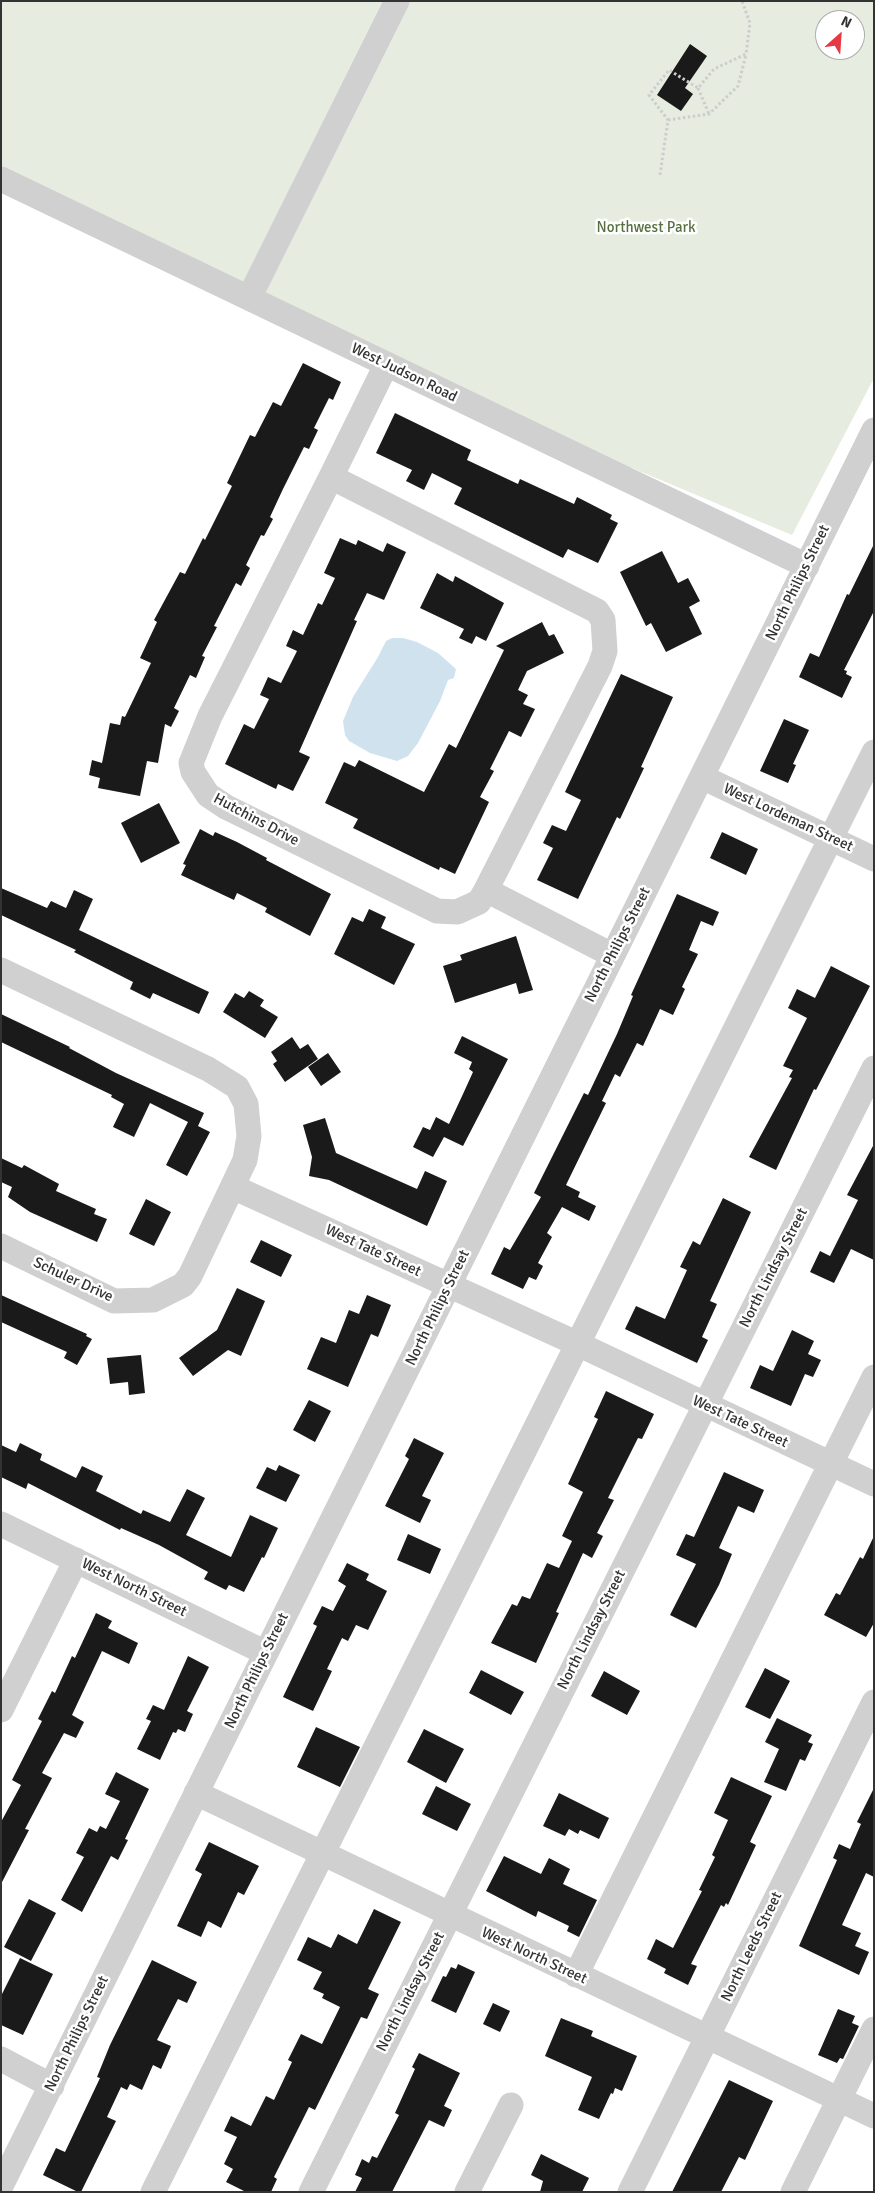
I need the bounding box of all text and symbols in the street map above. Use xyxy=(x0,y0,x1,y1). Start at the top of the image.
north arrow xyxy=(815,10,865,60)
text: N xyxy=(838,12,854,32)
park label: Northwest Park xyxy=(596,219,696,237)
street label: West Judson Road xyxy=(348,340,460,406)
street label: North Philips Street xyxy=(762,522,834,644)
street label: West Lordeman Street xyxy=(720,780,856,856)
street label: Hutchins Drive xyxy=(210,790,302,850)
street label: North Philips Street xyxy=(581,885,655,1005)
street label: North Lindsay Street xyxy=(736,1205,812,1331)
street label: West Tate Street xyxy=(322,1221,424,1281)
street label: North Philips Street xyxy=(402,1247,474,1369)
street label: Schuler Drive xyxy=(30,1254,116,1306)
street label: West Tate Street xyxy=(689,1392,791,1452)
street label: West North Street xyxy=(79,1555,189,1621)
street label: North Lindsay Street xyxy=(554,1567,630,1693)
street label: North Philips Street xyxy=(221,1610,293,1732)
street label: North Leeds Street xyxy=(718,1889,786,2005)
street label: West North Street xyxy=(478,1924,590,1988)
street label: North Lindsay Street xyxy=(373,1929,449,2055)
street label: North Philips Street xyxy=(41,1973,113,2095)

